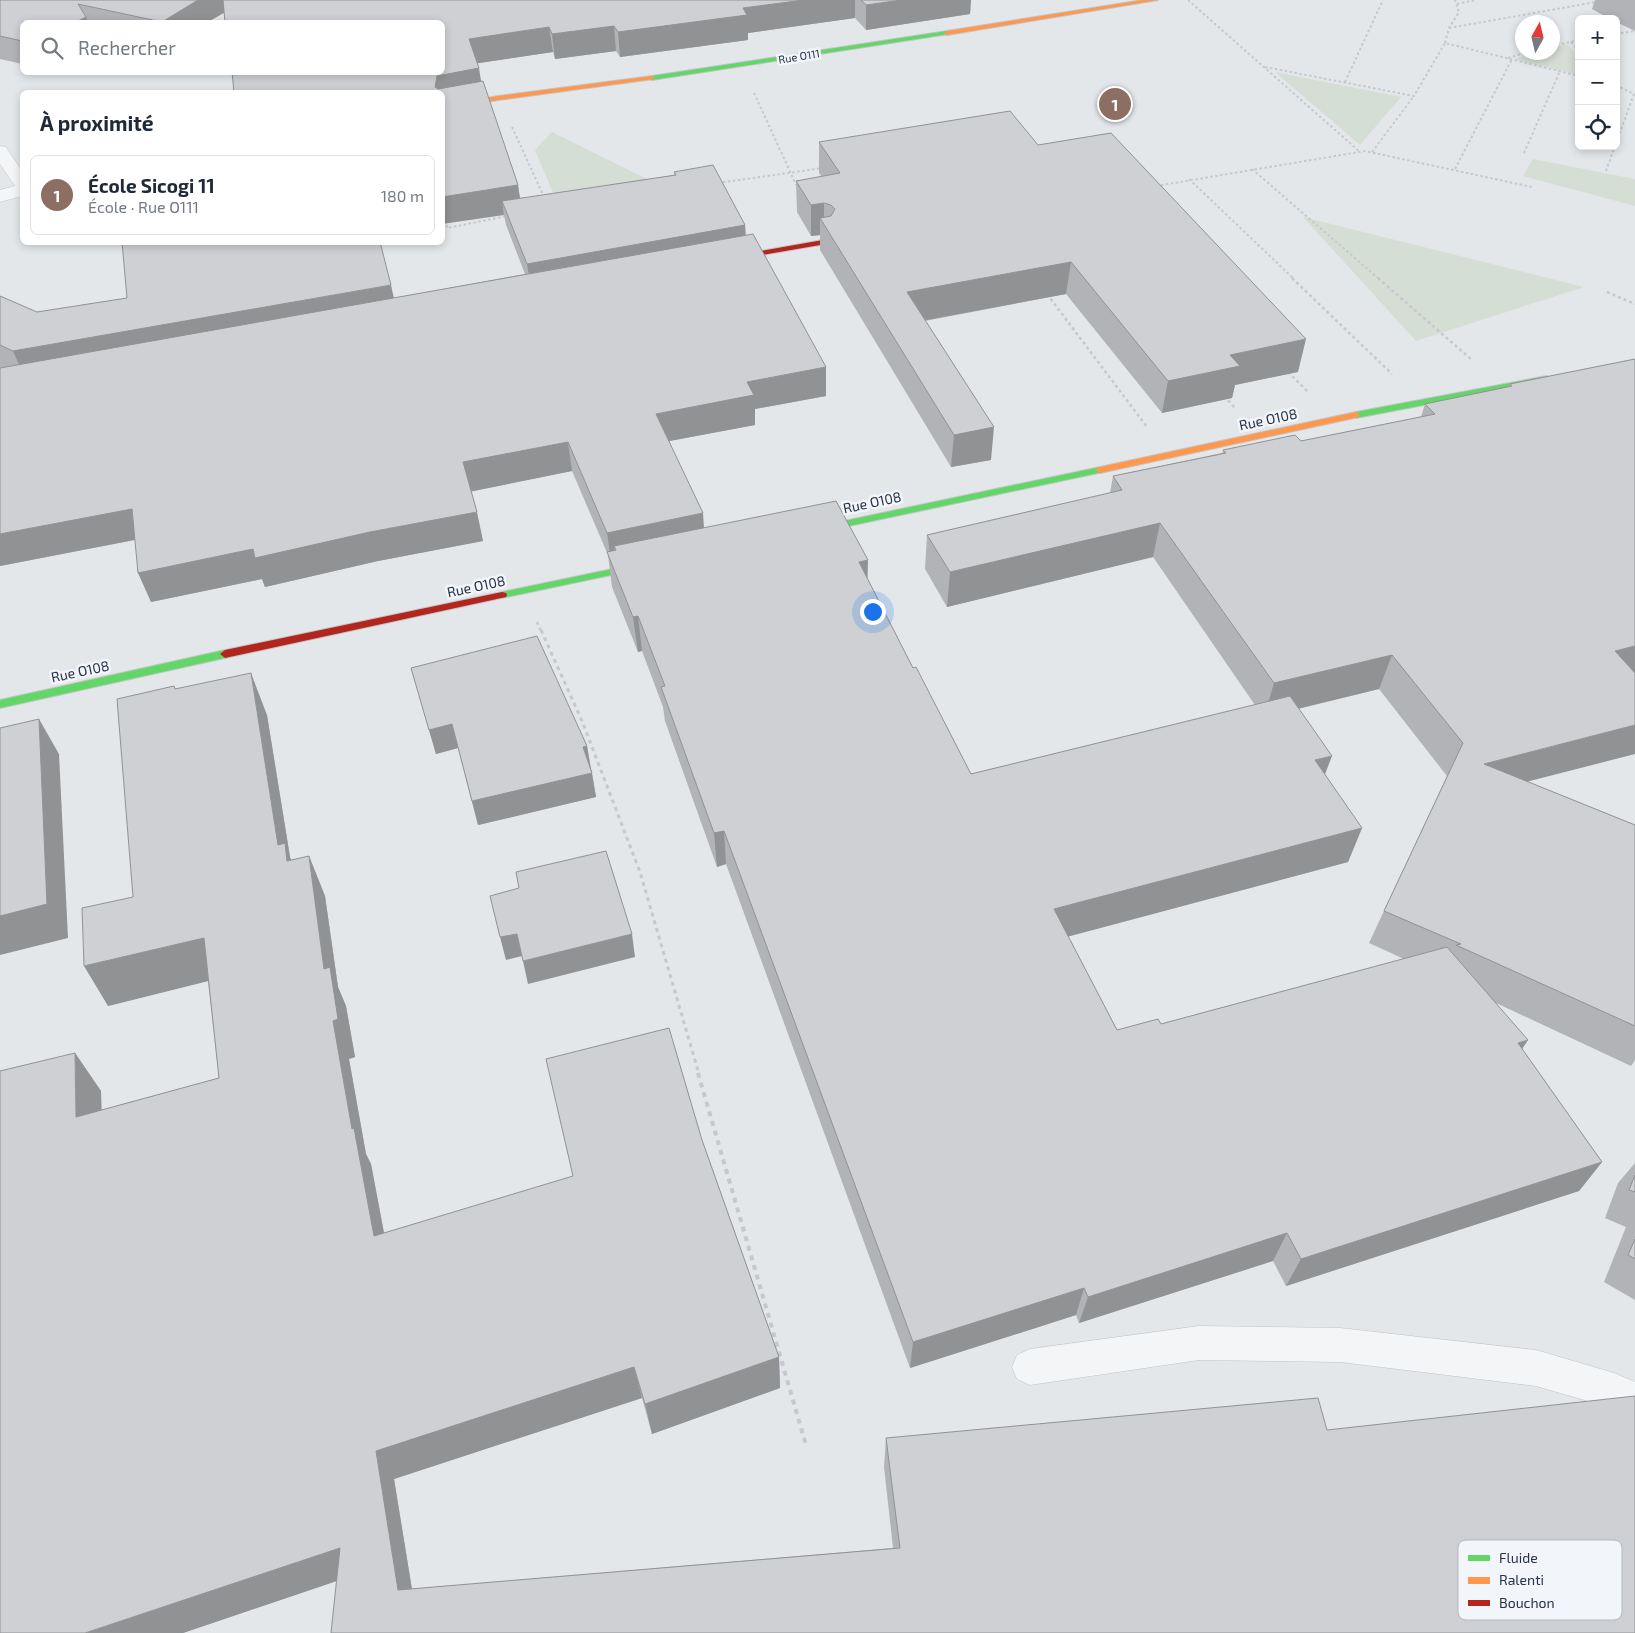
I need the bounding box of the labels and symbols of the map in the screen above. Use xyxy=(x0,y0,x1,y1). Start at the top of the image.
north arrow xyxy=(1515,15,1560,60)
street label: Rue O111 xyxy=(777,46,821,66)
pin: 1 xyxy=(1099,85,1131,123)
street label: Rue O108 xyxy=(1237,405,1299,433)
street label: Rue O108 xyxy=(841,488,903,516)
street label: Rue O108 xyxy=(445,572,507,600)
your location xyxy=(860,599,886,625)
street label: Rue O108 xyxy=(49,657,111,685)
legend xyxy=(1458,1540,1622,1620)
text: Fluide xyxy=(1499,1549,1538,1566)
text: Ralenti xyxy=(1499,1571,1544,1588)
text: Bouchon xyxy=(1499,1594,1555,1611)

